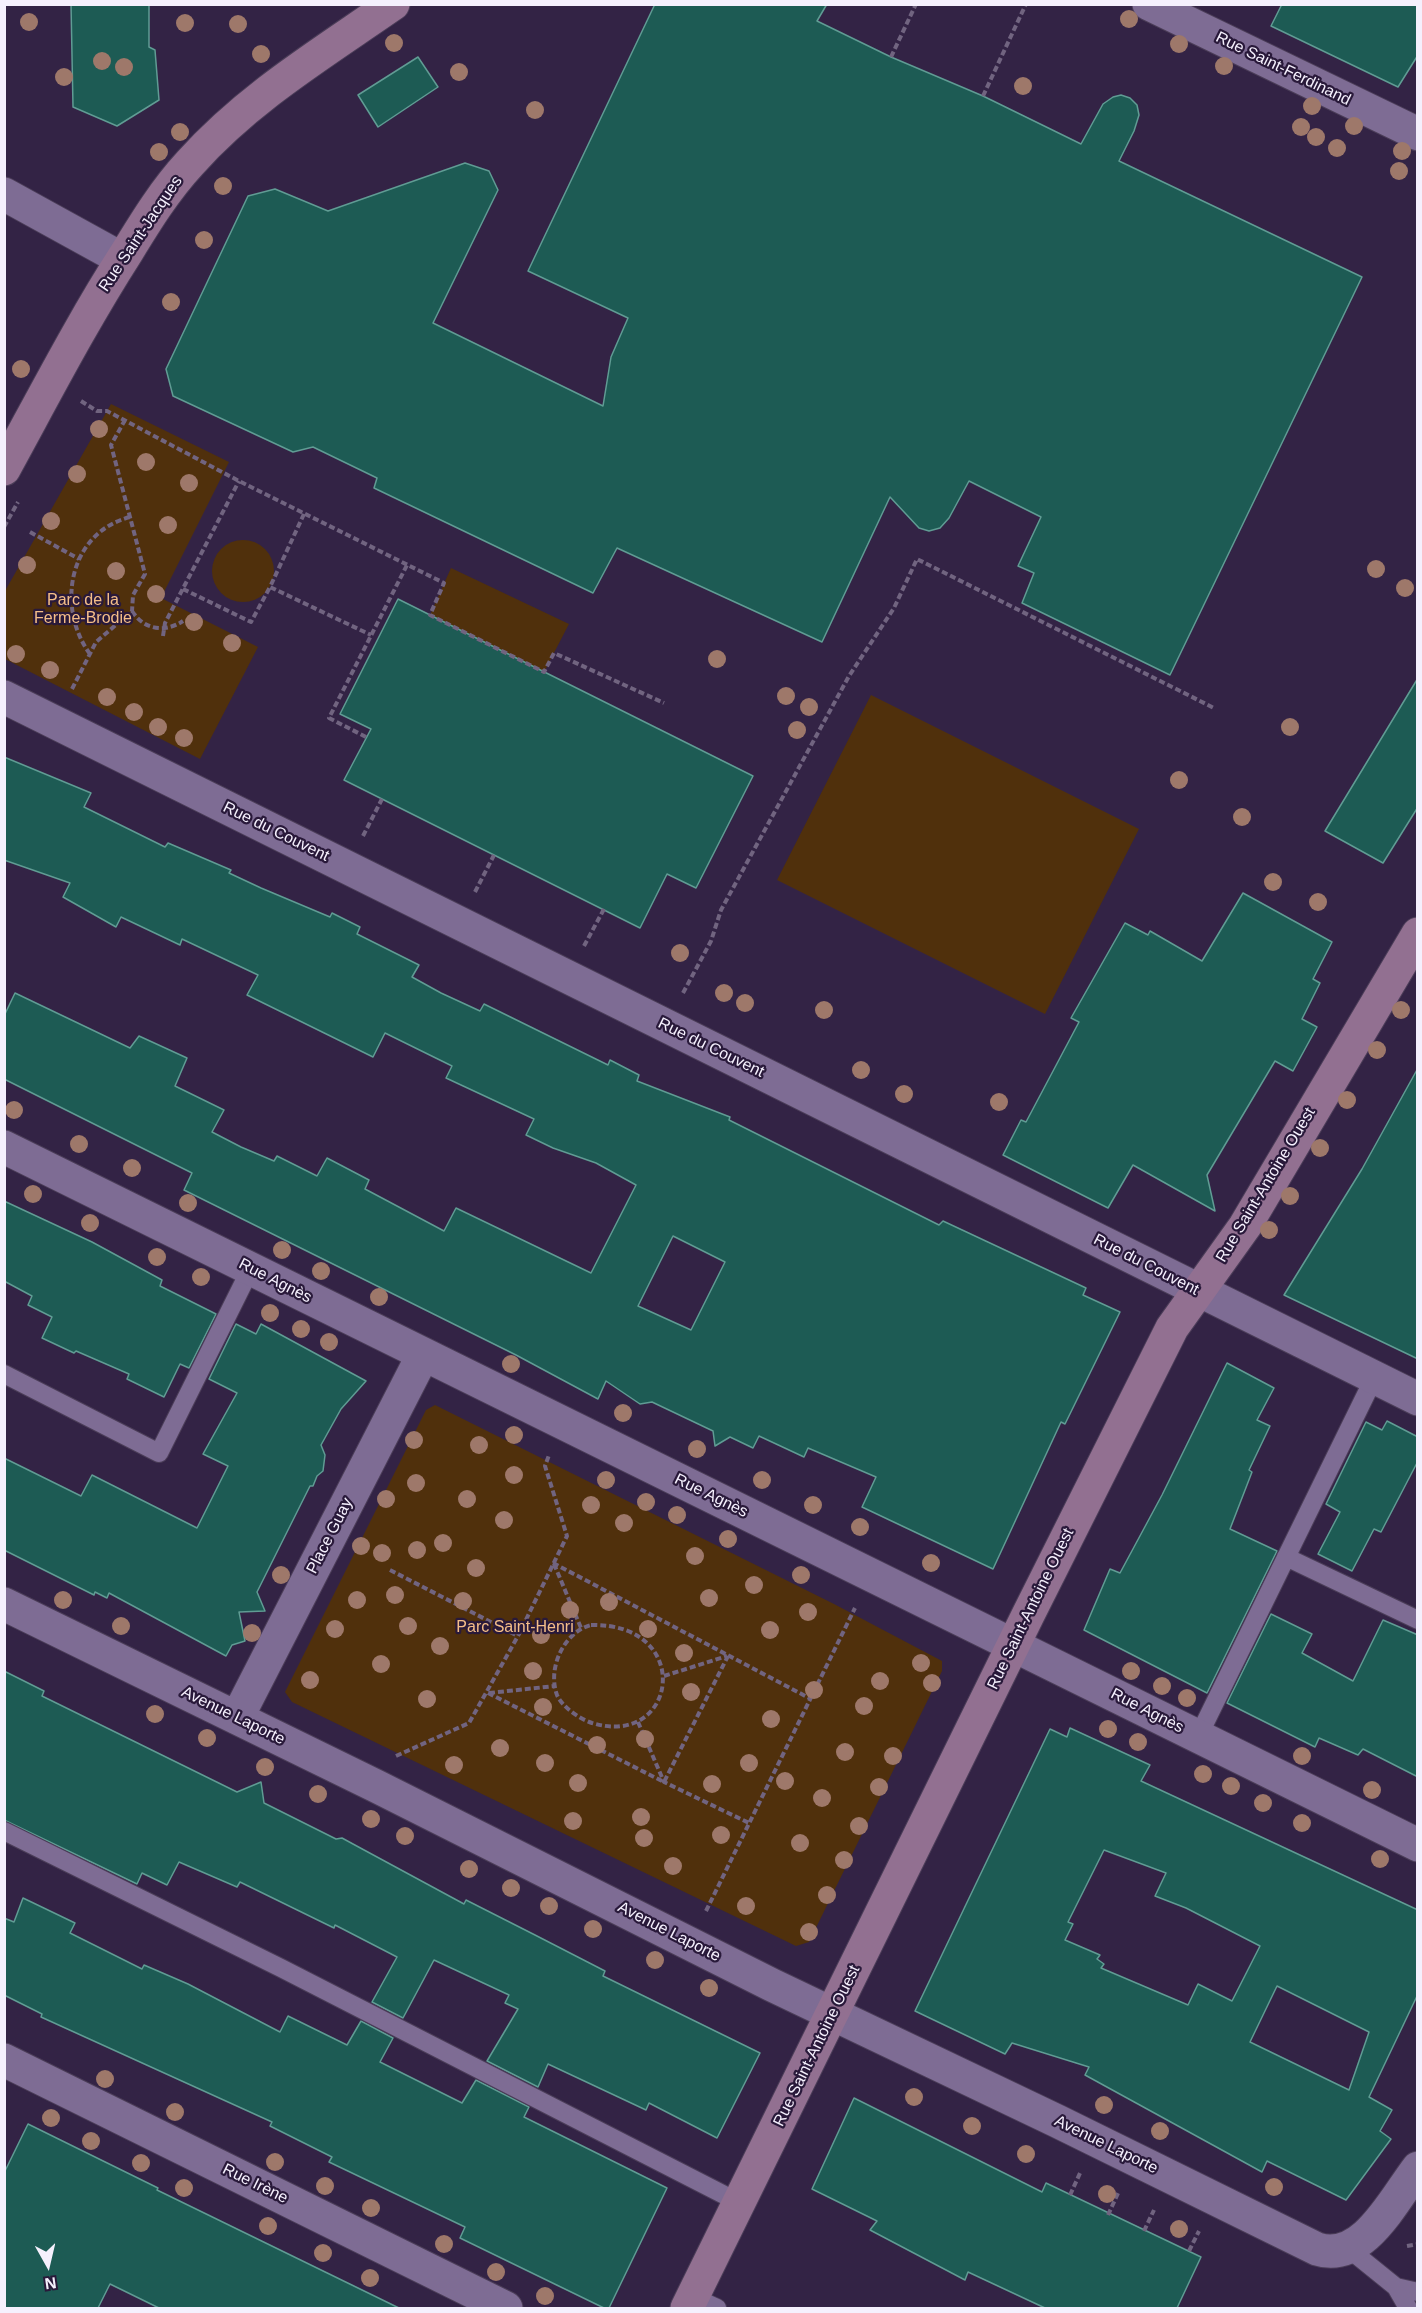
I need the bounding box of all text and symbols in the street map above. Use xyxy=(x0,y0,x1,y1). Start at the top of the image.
street label: Rue Saint-Ferdinand xyxy=(1212,28,1354,110)
street label: Rue Saint-Jacques xyxy=(95,173,187,295)
park label: Parc de la Ferme-Brodie xyxy=(34,591,132,629)
street label: Rue du Couvent xyxy=(220,798,332,866)
street label: Rue du Couvent xyxy=(655,1014,767,1082)
street label: Rue Saint-Antoine Ouest xyxy=(1212,1104,1320,1266)
street label: Rue du Couvent xyxy=(1090,1230,1202,1300)
street label: Rue Agnès xyxy=(235,1254,315,1308)
street label: Rue Agnès xyxy=(671,1470,751,1522)
street label: Place Guay xyxy=(303,1495,357,1577)
street label: Rue Saint-Antoine Ouest xyxy=(984,1525,1078,1693)
park label: Parc Saint-Henri xyxy=(456,1618,574,1638)
street label: Avenue Laporte xyxy=(178,1683,288,1749)
street label: Rue Agnès xyxy=(1107,1684,1187,1738)
street label: Avenue Laporte xyxy=(614,1898,724,1966)
street label: Rue Saint-Antoine Ouest xyxy=(770,1962,864,2130)
street label: Avenue Laporte xyxy=(1051,2112,1161,2178)
street label: Rue Irène xyxy=(219,2160,291,2208)
north arrow xyxy=(18,2235,78,2295)
text: N xyxy=(44,2274,57,2293)

